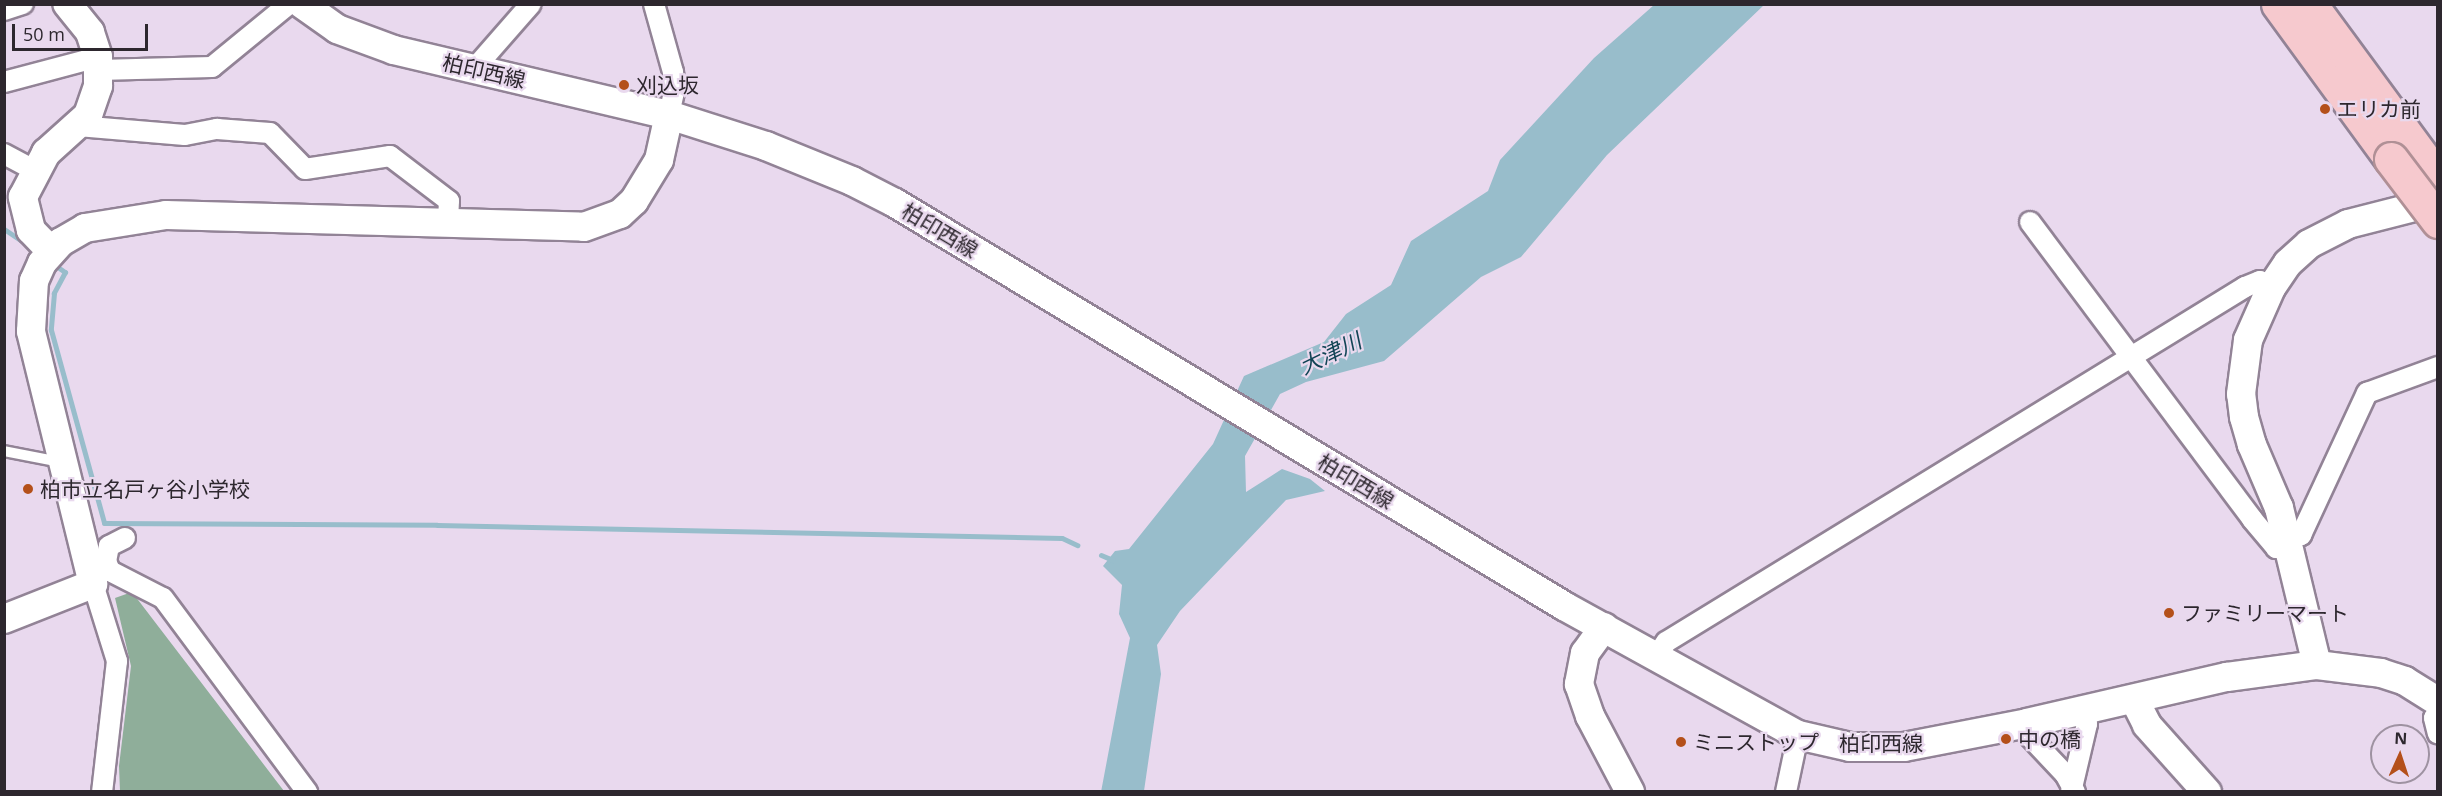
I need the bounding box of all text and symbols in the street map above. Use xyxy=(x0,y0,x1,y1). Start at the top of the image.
scale bar xyxy=(15,12,152,50)
text: 50 m xyxy=(23,22,65,46)
street label: 柏印西線 xyxy=(440,49,528,93)
place label: 刈込坂 xyxy=(636,72,699,98)
marker: 刈込坂 xyxy=(617,78,631,92)
place label: エリカ前 xyxy=(2337,96,2421,122)
marker: エリカ前 xyxy=(2318,102,2332,116)
street label: 柏印西線 xyxy=(898,198,982,262)
water label: 大津川 xyxy=(1295,327,1365,379)
street label: 柏印西線 xyxy=(1314,449,1398,513)
place label: 柏市立名戸ヶ谷小学校 xyxy=(40,476,250,502)
marker: 柏市立名戸ヶ谷小学校 xyxy=(21,482,35,496)
place label: ファミリーマート xyxy=(2181,600,2349,626)
marker: ファミリーマート xyxy=(2162,606,2176,620)
north arrow xyxy=(2370,724,2430,784)
place label: 中の橋 xyxy=(2018,726,2081,752)
text: N xyxy=(2394,727,2408,749)
place label: ミニストップ xyxy=(1693,729,1819,755)
street label: 柏印西線 xyxy=(1839,730,1923,756)
marker: 中の橋 xyxy=(1999,732,2013,746)
marker: ミニストップ xyxy=(1674,735,1688,749)

